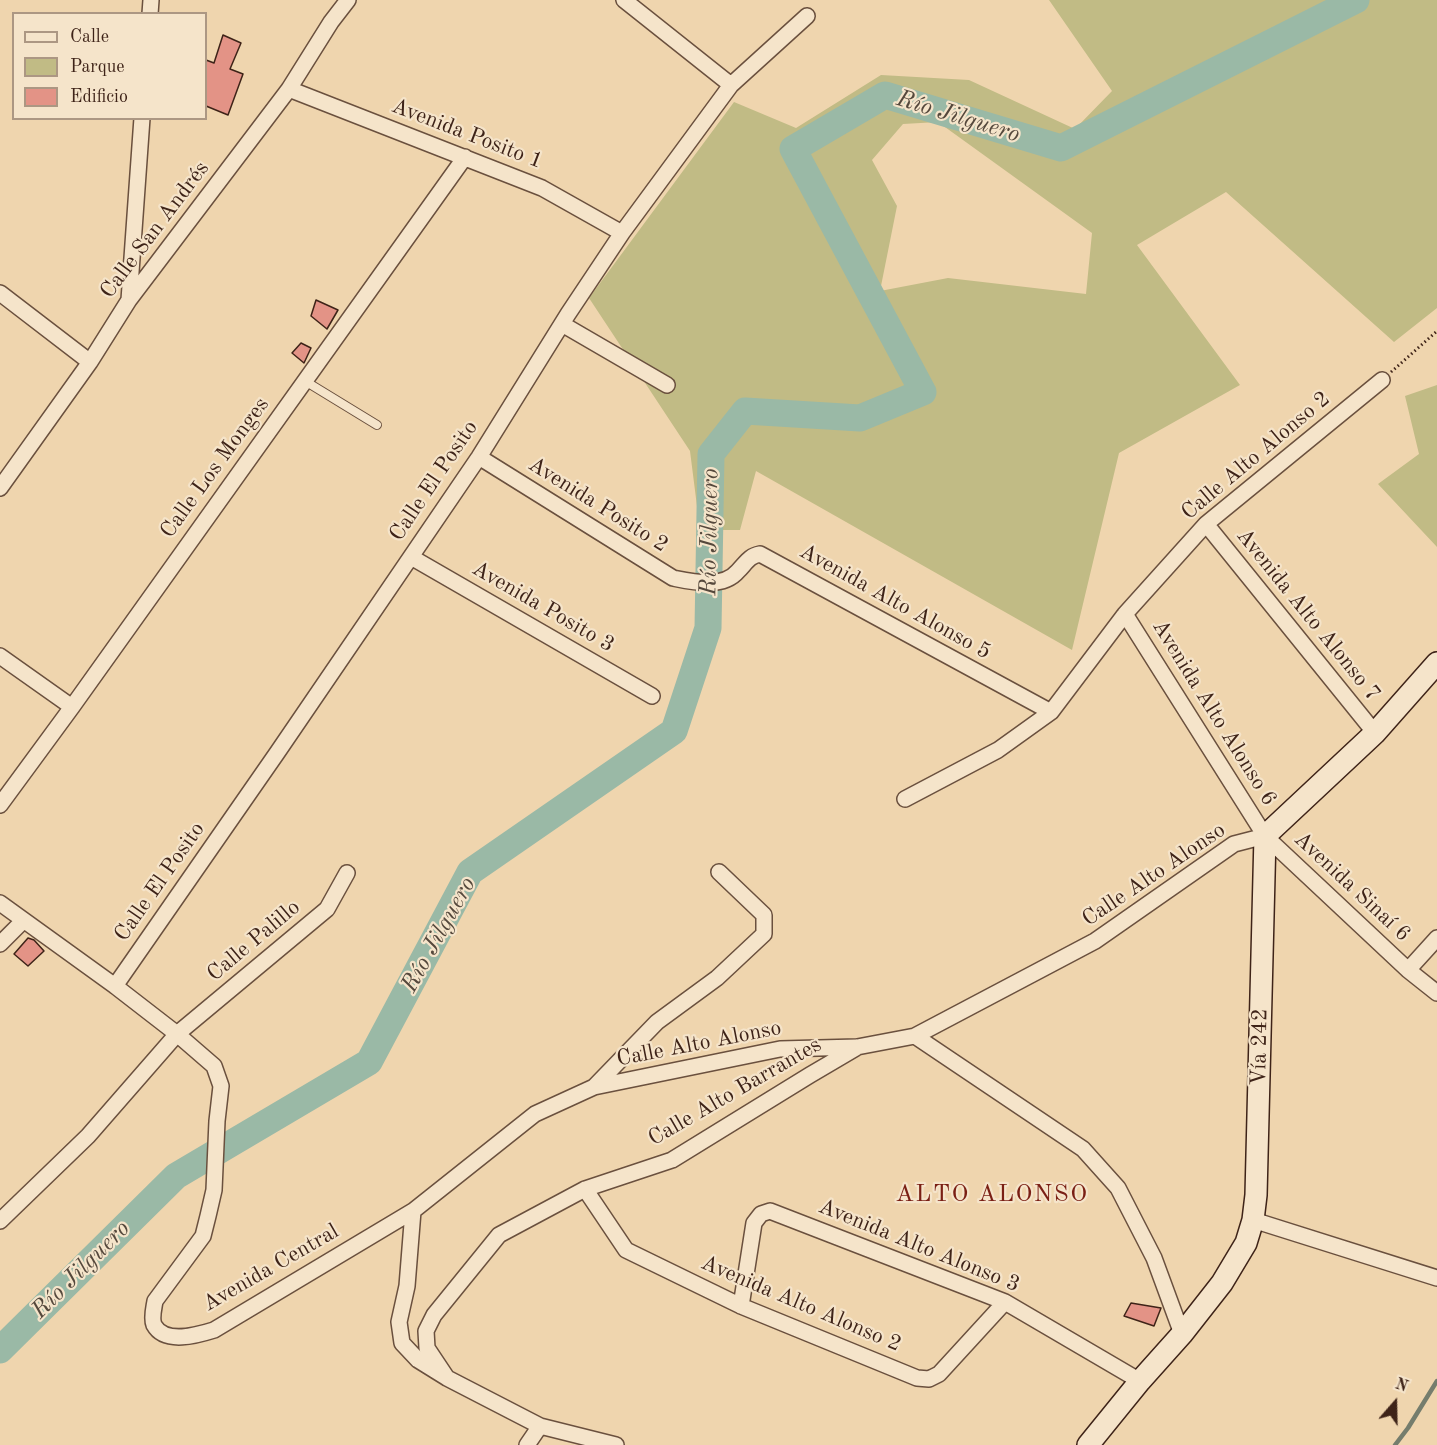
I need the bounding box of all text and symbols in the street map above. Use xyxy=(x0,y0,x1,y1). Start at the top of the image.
legend xyxy=(12,12,207,120)
text: Calle xyxy=(70,28,109,46)
text: Parque xyxy=(70,58,125,76)
water label: Río Jilguero xyxy=(893,85,1023,149)
text: Edificio xyxy=(70,88,128,106)
street label: Avenida Posito 1 xyxy=(387,93,547,175)
street label: Calle San Andrés xyxy=(95,156,215,304)
street label: Calle Alto Alonso 2 xyxy=(1176,386,1336,526)
street label: Calle Los Monges xyxy=(155,392,275,544)
street label: Calle El Posito xyxy=(384,416,484,546)
street label: Avenida Posito 2 xyxy=(523,451,673,559)
water label: Río Jilguero xyxy=(694,468,726,596)
street label: Avenida Alto Alonso 7 xyxy=(1230,523,1386,707)
street label: Avenida Alto Alonso 5 xyxy=(795,538,995,666)
street label: Avenida Posito 3 xyxy=(467,556,619,658)
street label: Avenida Alto Alonso 6 xyxy=(1146,615,1282,811)
street label: Calle El Posito xyxy=(109,817,211,947)
street label: Calle Alto Alonso xyxy=(1077,817,1231,933)
street label: Avenida Sinaí 6 xyxy=(1288,826,1416,948)
water label: Río Jilguero xyxy=(395,872,483,998)
street label: Calle Palillo xyxy=(202,894,306,988)
street label: Vía 242 xyxy=(1246,1008,1274,1086)
street label: Calle Alto Alonso xyxy=(614,1015,784,1073)
street label: Calle Alto Barrantes xyxy=(644,1032,826,1152)
district label: ALTO ALONSO xyxy=(896,1181,1088,1209)
street label: Avenida Alto Alonso 3 xyxy=(814,1194,1024,1298)
water label: Río Jilguero xyxy=(26,1215,136,1325)
street label: Avenida Central xyxy=(198,1218,344,1318)
street label: Avenida Alto Alonso 2 xyxy=(697,1250,905,1358)
north arrow xyxy=(1365,1373,1425,1433)
text: N xyxy=(1393,1376,1410,1396)

